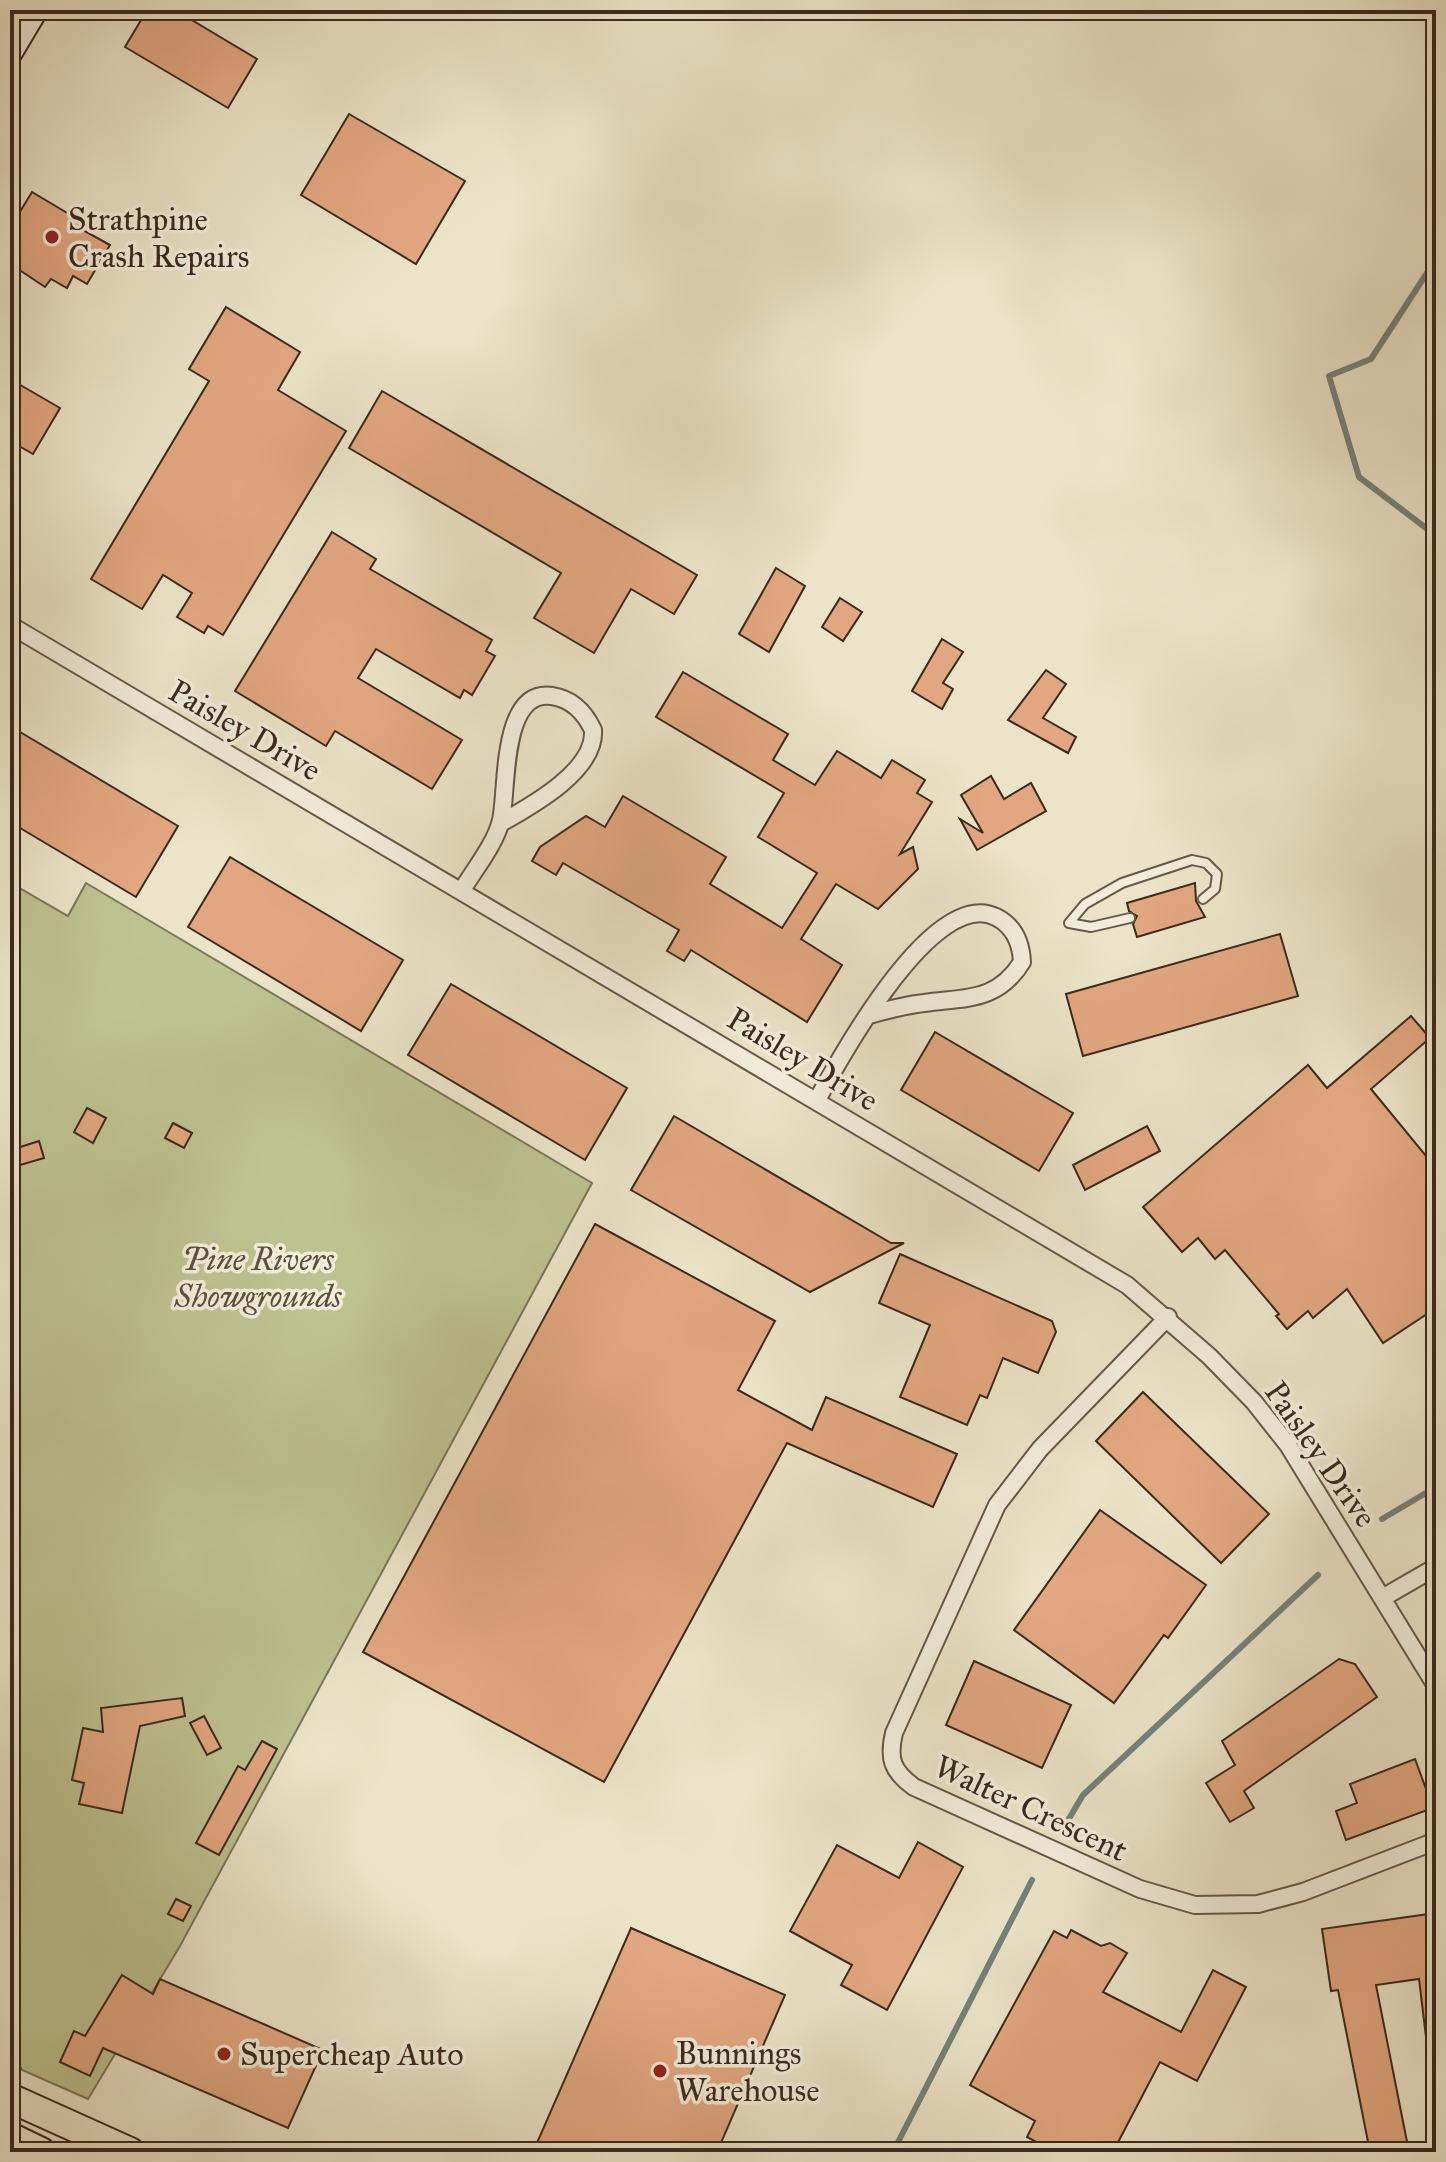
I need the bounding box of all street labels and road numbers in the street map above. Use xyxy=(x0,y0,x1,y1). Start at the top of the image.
street label: Paisley Drive xyxy=(162,671,328,790)
street label: Paisley Drive xyxy=(720,999,885,1120)
street label: Paisley Drive xyxy=(1256,1374,1385,1535)
street label: Walter Crescent xyxy=(928,1747,1133,1870)

